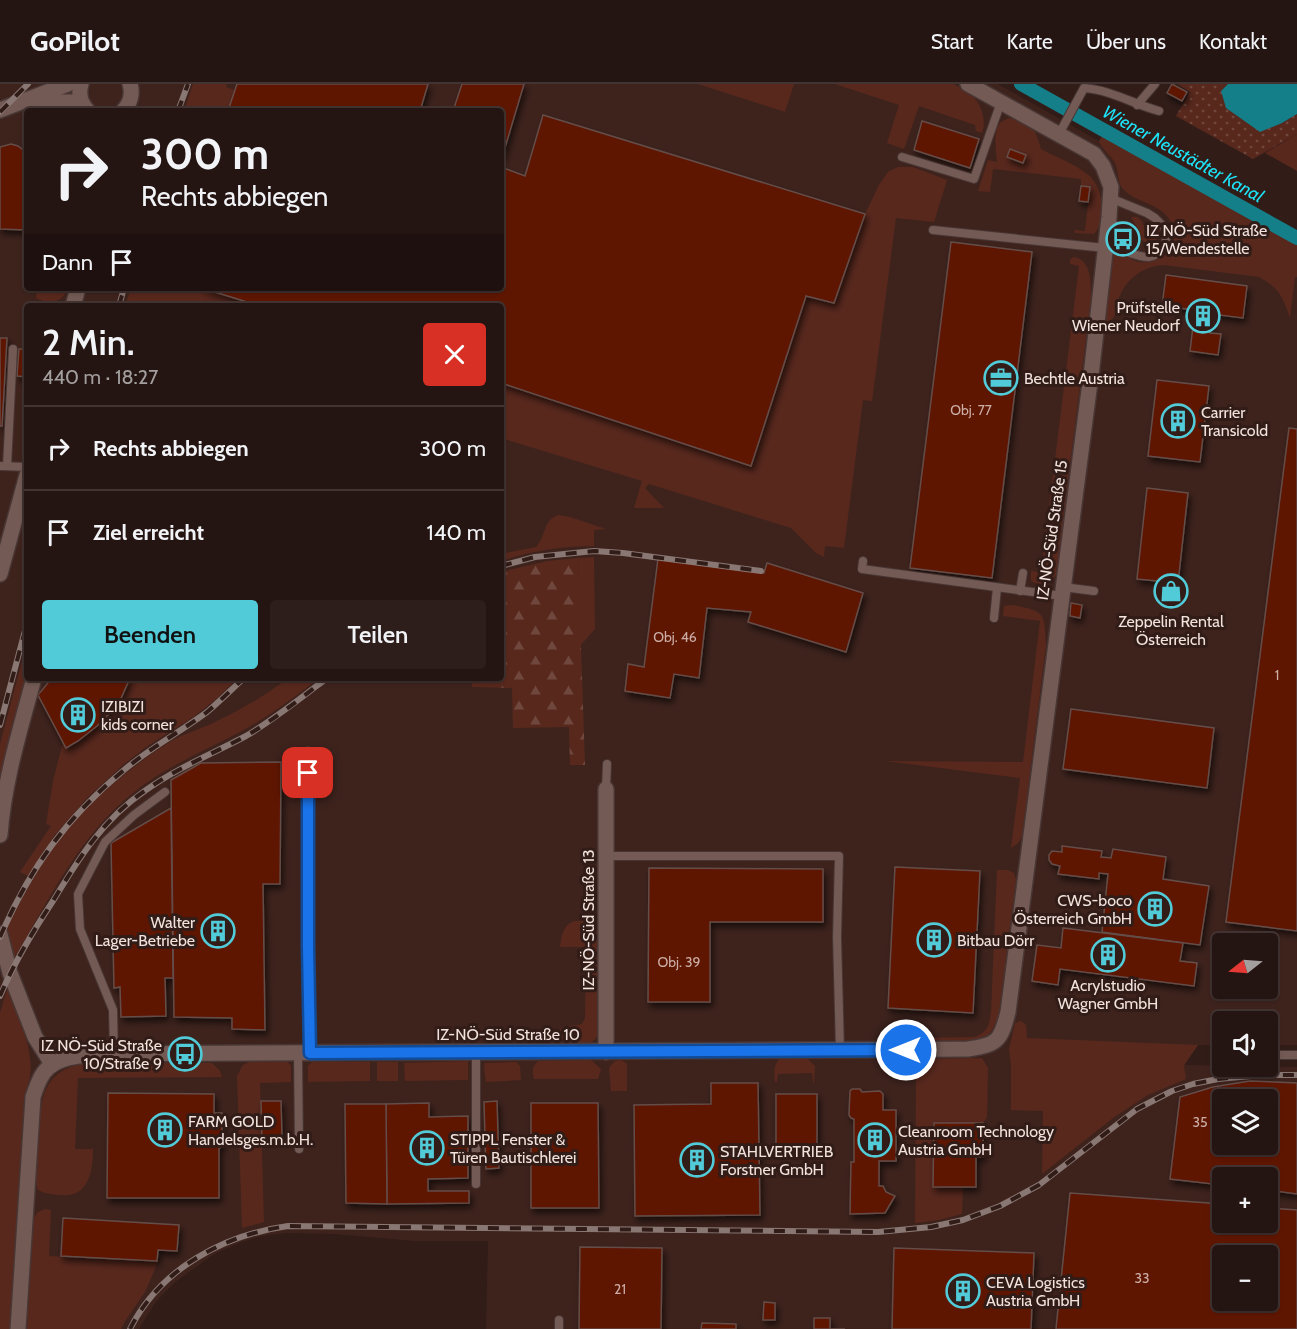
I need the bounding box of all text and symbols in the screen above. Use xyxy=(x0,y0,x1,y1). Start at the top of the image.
text: GoPilot xyxy=(30,24,120,58)
text: Start xyxy=(931,29,974,54)
text: Karte xyxy=(1007,29,1053,54)
text: Über uns xyxy=(1086,29,1166,54)
text: Kontakt xyxy=(1199,29,1267,54)
water label: Wiener Neustädter Kanal xyxy=(1099,101,1268,208)
text: 300 m xyxy=(141,128,269,180)
icon: right xyxy=(42,132,120,210)
text: Rechts abbiegen xyxy=(141,180,328,213)
bus stop icon: IZ NÖ-Süd Straße 15/Wendestelle xyxy=(1105,221,1141,257)
place label: IZ NÖ-Süd Straße 15/Wendestelle xyxy=(1146,221,1267,258)
icon: arrive xyxy=(105,246,138,279)
text: Dann xyxy=(42,249,93,276)
place label: Prüfstelle Wiener Neudorf xyxy=(1072,298,1181,335)
building icon: Prüfstelle Wiener Neudorf xyxy=(1185,298,1221,334)
text: 2 Min. xyxy=(42,320,134,364)
button: close xyxy=(423,323,486,386)
office icon: Bechtle Austria xyxy=(983,360,1019,396)
text: 440 m · 18:27 xyxy=(42,365,158,389)
place label: Bechtle Austria xyxy=(1024,369,1125,388)
house number: Obj. 77 xyxy=(950,401,992,419)
building icon: Carrier Transicold xyxy=(1160,403,1196,439)
place label: Carrier Transicold xyxy=(1201,403,1268,440)
icon: right xyxy=(42,432,75,465)
text: Rechts abbiegen xyxy=(93,435,249,462)
text: 300 m xyxy=(419,435,486,462)
street label: IZ-NÖ-Süd Straße 15 xyxy=(1033,459,1071,601)
icon: arrive xyxy=(42,516,75,549)
text: Ziel erreicht xyxy=(93,519,204,546)
text: 140 m xyxy=(427,519,486,546)
shop icon: Zeppelin Rental Österreich xyxy=(1153,573,1189,609)
button: Beenden xyxy=(42,600,258,669)
button: Teilen xyxy=(270,600,486,669)
place label: Zeppelin Rental Österreich xyxy=(1118,612,1224,649)
house number: Obj. 46 xyxy=(653,628,697,646)
house number: 1 xyxy=(1275,666,1279,684)
building icon: IZIBIZI kids corner xyxy=(60,697,96,733)
place label: IZIBIZI kids corner xyxy=(101,697,175,734)
pin xyxy=(282,747,333,798)
icon: arrive xyxy=(291,756,324,789)
street label: IZ-NÖ-Süd Straße 13 xyxy=(579,849,598,991)
place label: CWS-boco Österreich GmbH xyxy=(1014,891,1132,928)
building icon: CWS-boco Österreich GmbH xyxy=(1137,891,1173,927)
place label: Walter Lager-Betriebe xyxy=(95,913,196,950)
building icon: Walter Lager-Betriebe xyxy=(200,913,236,949)
building icon: Bitbau Dörr xyxy=(916,922,952,958)
place label: Bitbau Dörr xyxy=(957,931,1035,950)
north arrow xyxy=(1212,933,1278,999)
map controls xyxy=(1212,933,1278,1311)
building icon: Acrylstudio Wagner GmbH xyxy=(1090,937,1126,973)
house number: Obj. 39 xyxy=(657,953,701,971)
place label: Acrylstudio Wagner GmbH xyxy=(1058,976,1158,1013)
button: sound xyxy=(1212,1011,1278,1077)
position arrow xyxy=(874,1018,938,1082)
street label: IZ-NÖ-Süd Straße 10 xyxy=(436,1025,580,1044)
place label: IZ NÖ-Süd Straße 10/Straße 9 xyxy=(41,1036,162,1073)
bus stop icon: IZ NÖ-Süd Straße 10/Straße 9 xyxy=(167,1036,203,1072)
button: layers xyxy=(1212,1089,1278,1155)
building icon: FARM GOLD Handelsges.m.b.H. xyxy=(147,1112,183,1148)
place label: FARM GOLD Handelsges.m.b.H. xyxy=(188,1112,313,1149)
house number: 35 xyxy=(1192,1113,1208,1131)
building icon: Cleanroom Technology Austria GmbH xyxy=(857,1122,893,1158)
place label: Cleanroom Technology Austria GmbH xyxy=(898,1122,1054,1159)
building icon: STIPPL Fenster & Türen Bautischlerei xyxy=(409,1130,445,1166)
place label: STIPPL Fenster & Türen Bautischlerei xyxy=(450,1130,576,1167)
building icon: STAHLVERTRIEB Forstner GmbH xyxy=(679,1142,715,1178)
place label: STAHLVERTRIEB Forstner GmbH xyxy=(720,1142,834,1179)
button: + xyxy=(1212,1167,1278,1233)
button: − xyxy=(1212,1245,1278,1311)
house number: 33 xyxy=(1134,1269,1150,1287)
building icon: CEVA Logistics Austria GmbH xyxy=(945,1273,981,1309)
place label: CEVA Logistics Austria GmbH xyxy=(986,1273,1085,1310)
house number: 21 xyxy=(614,1280,626,1298)

